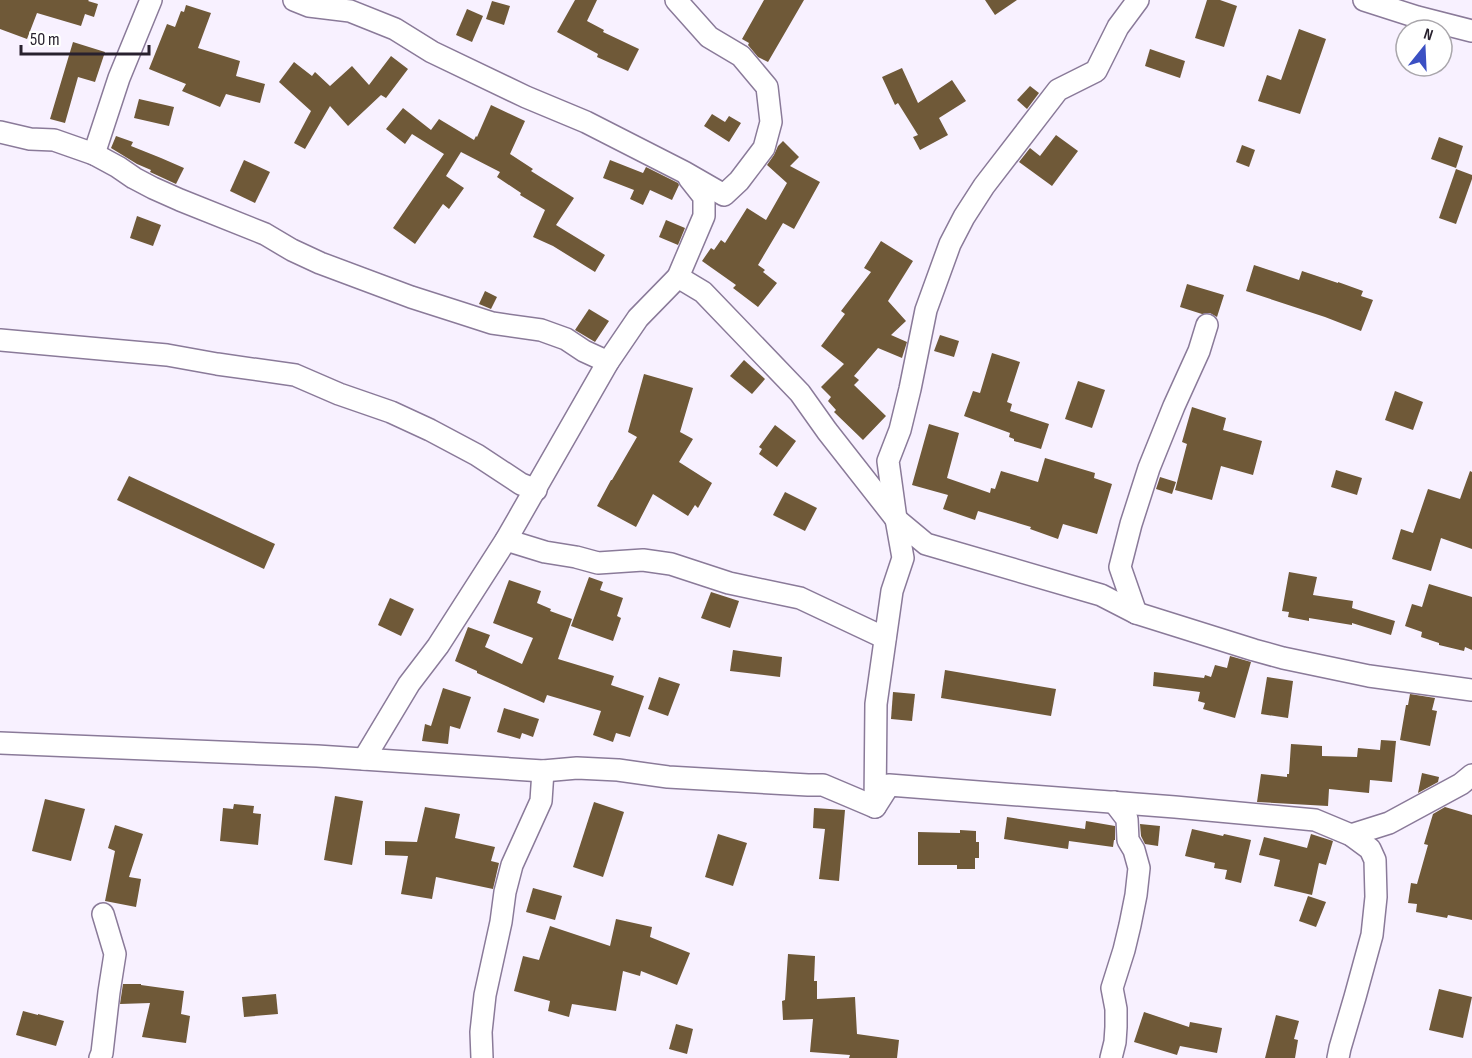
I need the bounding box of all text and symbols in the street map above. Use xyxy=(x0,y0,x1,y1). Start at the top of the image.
scale bar xyxy=(21,18,148,56)
north arrow xyxy=(1394,18,1454,78)
text: N xyxy=(1421,25,1435,46)
text: 50 m xyxy=(30,29,60,50)

